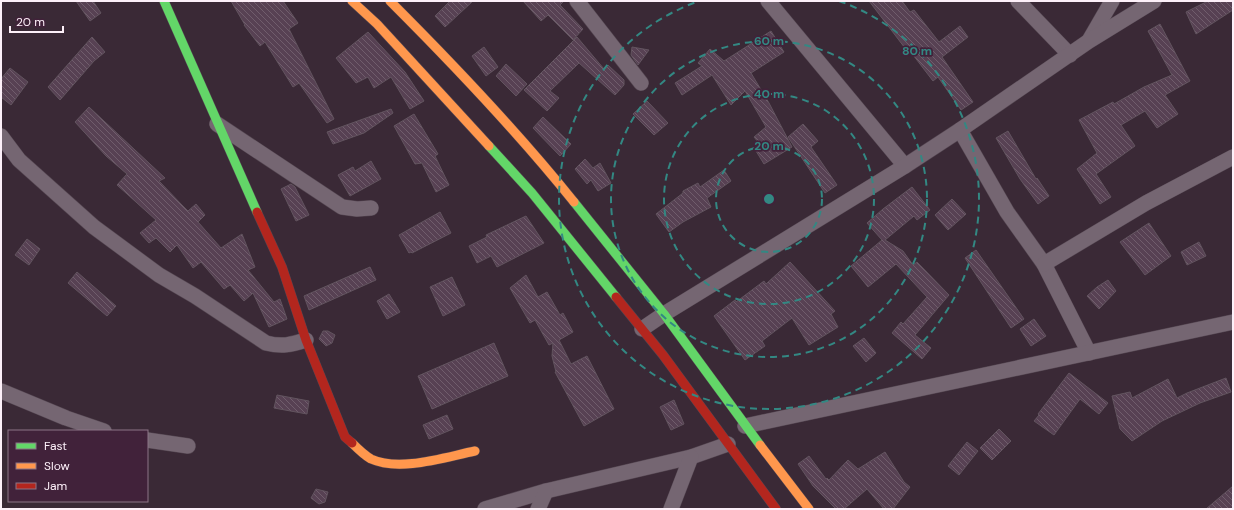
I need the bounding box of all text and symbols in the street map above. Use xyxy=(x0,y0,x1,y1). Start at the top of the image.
scale bar xyxy=(10,8,63,34)
text: 20 m xyxy=(16,14,45,30)
text: 60 m xyxy=(754,33,784,49)
text: 80 m xyxy=(902,43,932,59)
text: 40 m xyxy=(754,86,784,102)
text: 20 m xyxy=(754,138,784,154)
centre of rings xyxy=(762,192,776,206)
legend xyxy=(8,430,148,502)
text: Fast xyxy=(44,438,67,454)
text: Slow xyxy=(44,458,70,474)
text: Jam xyxy=(44,478,67,494)

